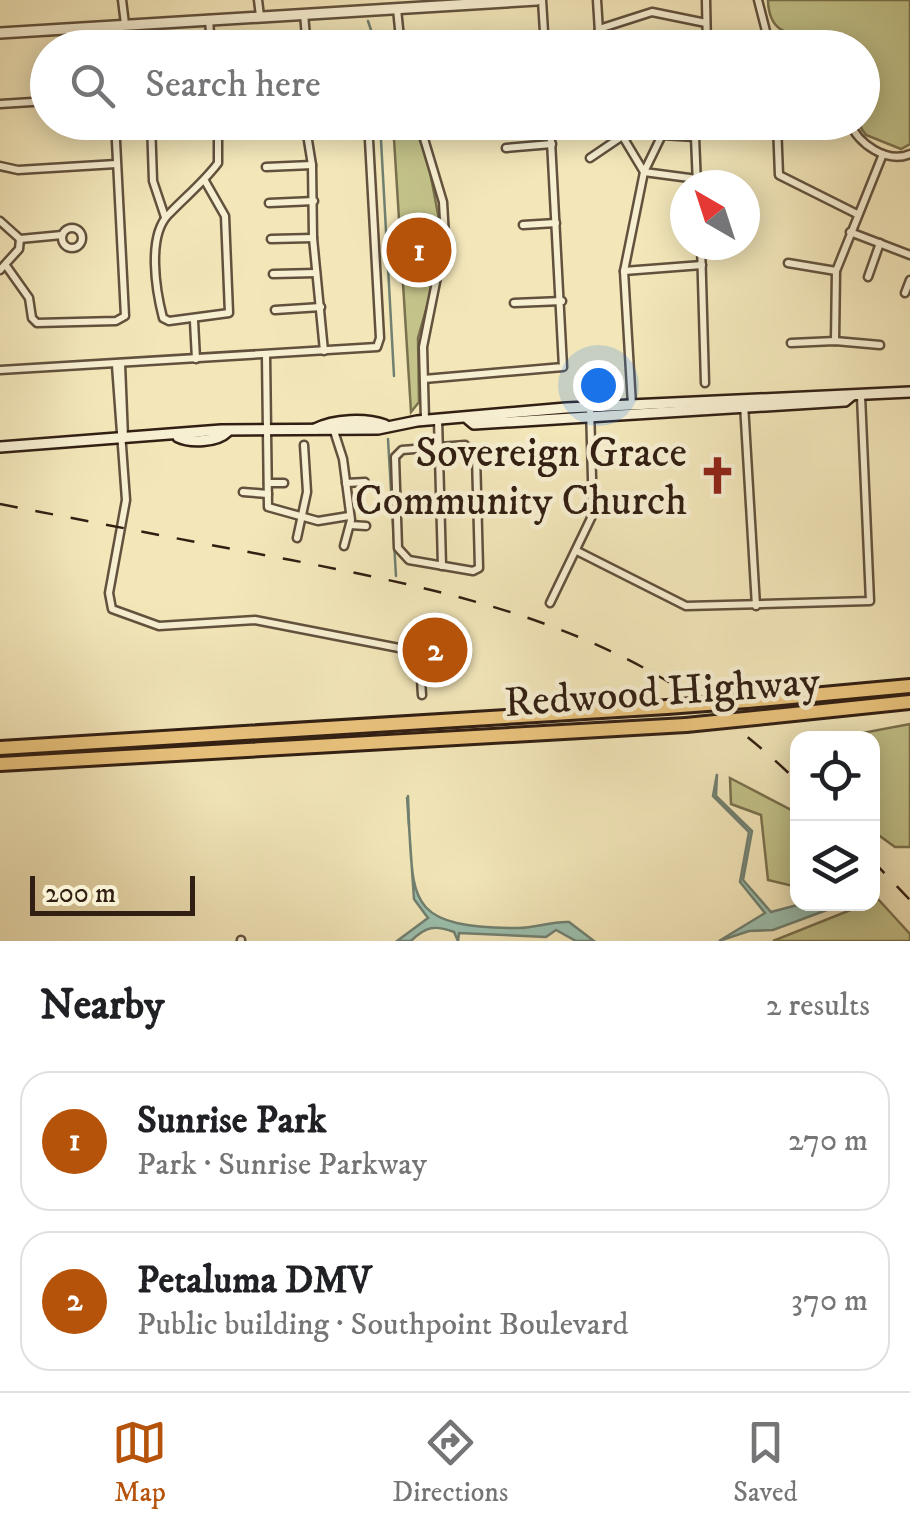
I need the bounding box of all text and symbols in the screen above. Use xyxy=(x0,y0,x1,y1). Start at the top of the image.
search box xyxy=(30,30,880,140)
icon: search xyxy=(65,58,120,113)
text: Search here xyxy=(145,61,321,109)
north arrow xyxy=(670,170,760,260)
pin: 1 xyxy=(386,212,452,288)
your location xyxy=(573,360,624,411)
place label: Sovereign Grace Community Church xyxy=(355,428,687,528)
church icon: Sovereign Grace Community Church xyxy=(696,454,738,496)
pin: 2 xyxy=(402,612,468,688)
street label: Redwood Highway xyxy=(503,656,823,730)
map controls xyxy=(790,731,880,911)
button: locate xyxy=(790,731,880,821)
button: layers xyxy=(790,821,880,911)
scale bar xyxy=(30,871,195,916)
text: 200 m xyxy=(45,876,116,911)
text: Nearby xyxy=(40,980,164,1032)
text: 2 results xyxy=(766,986,870,1026)
text: Sunrise Park xyxy=(137,1097,327,1145)
text: 1 xyxy=(69,1121,80,1161)
text: 270 m xyxy=(788,1121,868,1161)
text: Park · Sunrise Parkway xyxy=(137,1145,427,1185)
text: Petaluma DMV xyxy=(137,1257,372,1305)
text: 2 xyxy=(67,1281,82,1321)
text: 370 m xyxy=(791,1281,868,1321)
text: Public building · Southpoint Boulevard xyxy=(137,1305,628,1345)
tab: Map xyxy=(112,1415,167,1510)
tab: Directions xyxy=(392,1415,508,1510)
tab: Saved xyxy=(733,1415,798,1510)

